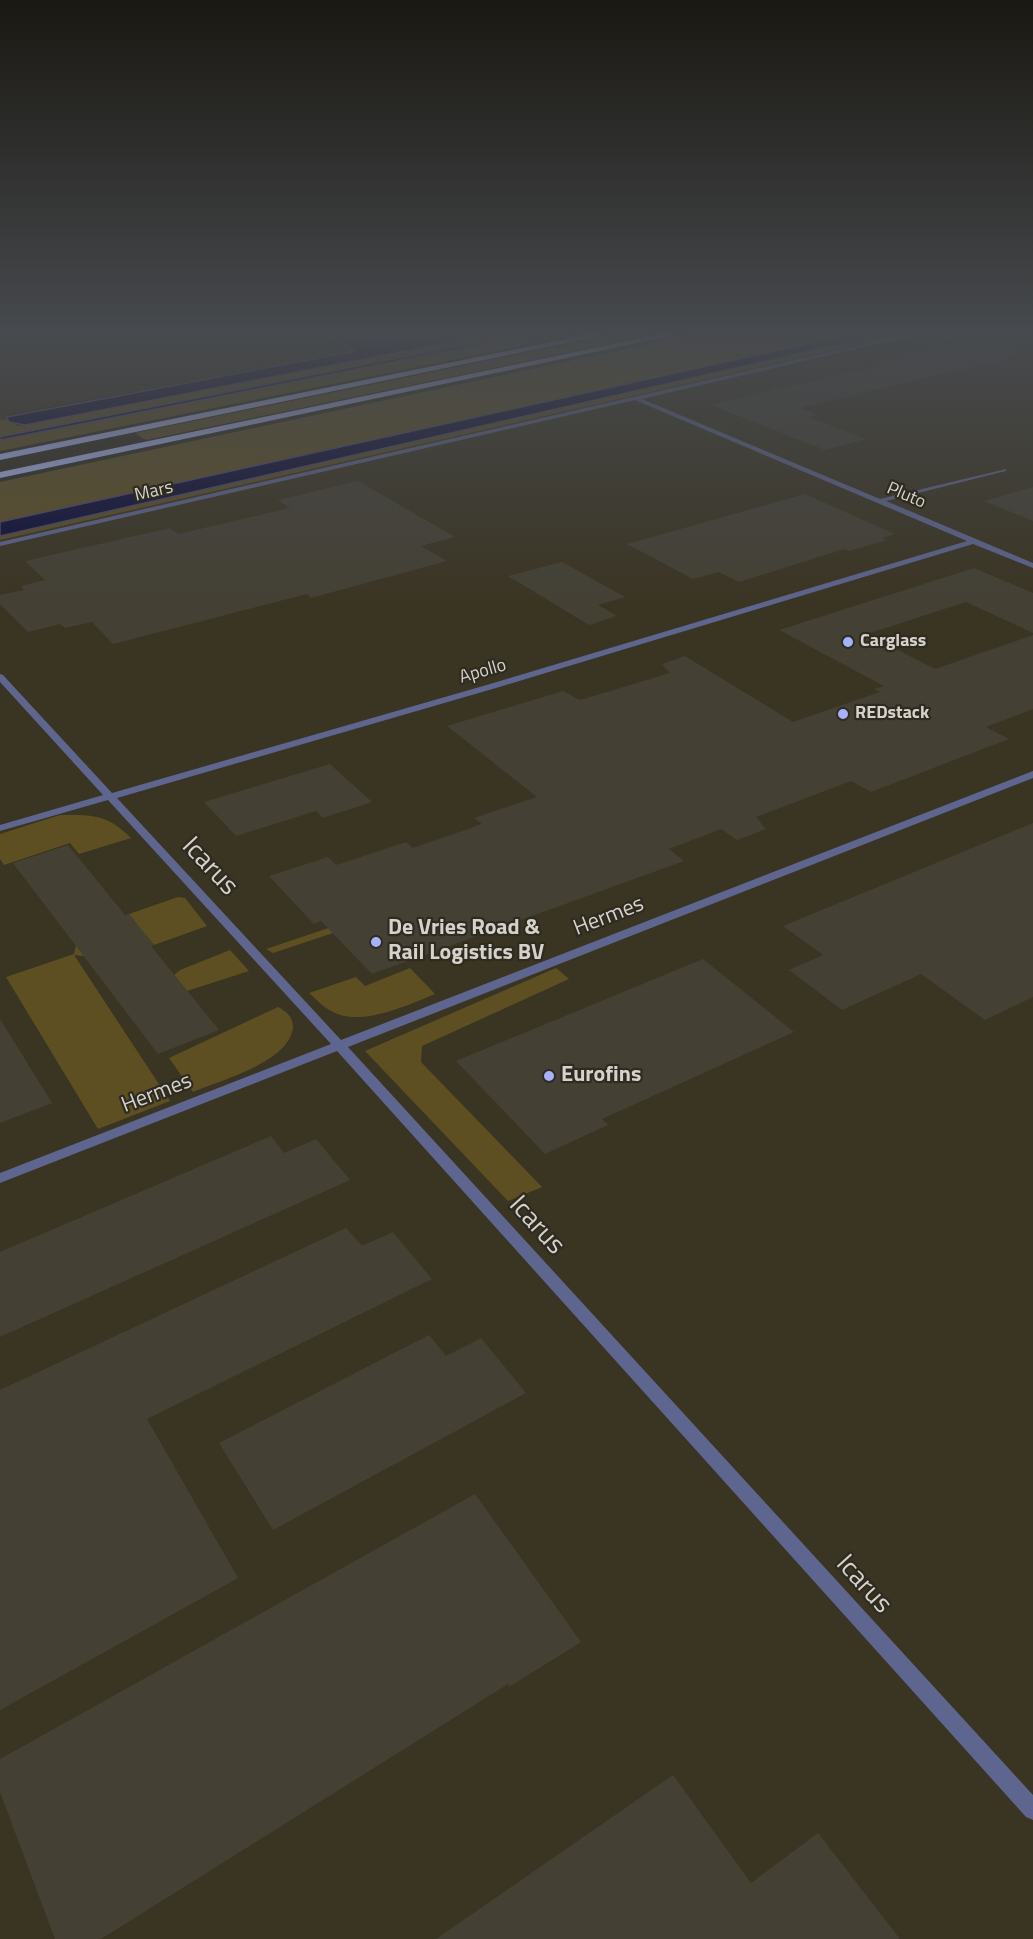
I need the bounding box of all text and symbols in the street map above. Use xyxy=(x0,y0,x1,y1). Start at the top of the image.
street label: Mars xyxy=(133,477,175,507)
street label: Pluto xyxy=(883,478,929,514)
place label: Carglass xyxy=(860,631,926,653)
marker: Carglass xyxy=(841,635,855,649)
street label: Apollo xyxy=(457,655,509,689)
place label: REDstack xyxy=(855,703,929,725)
marker: REDstack xyxy=(836,707,850,721)
street label: Icarus xyxy=(174,831,244,903)
street label: Hermes xyxy=(570,892,648,942)
place label: De Vries Road & Rail Logistics BV xyxy=(388,916,544,968)
marker: De Vries Road & Rail Logistics BV xyxy=(369,935,383,949)
place label: Eurofins xyxy=(561,1063,641,1089)
street label: Hermes xyxy=(118,1069,196,1119)
marker: Eurofins xyxy=(542,1069,556,1083)
street label: Icarus xyxy=(501,1190,571,1262)
street label: Icarus xyxy=(828,1549,898,1621)

